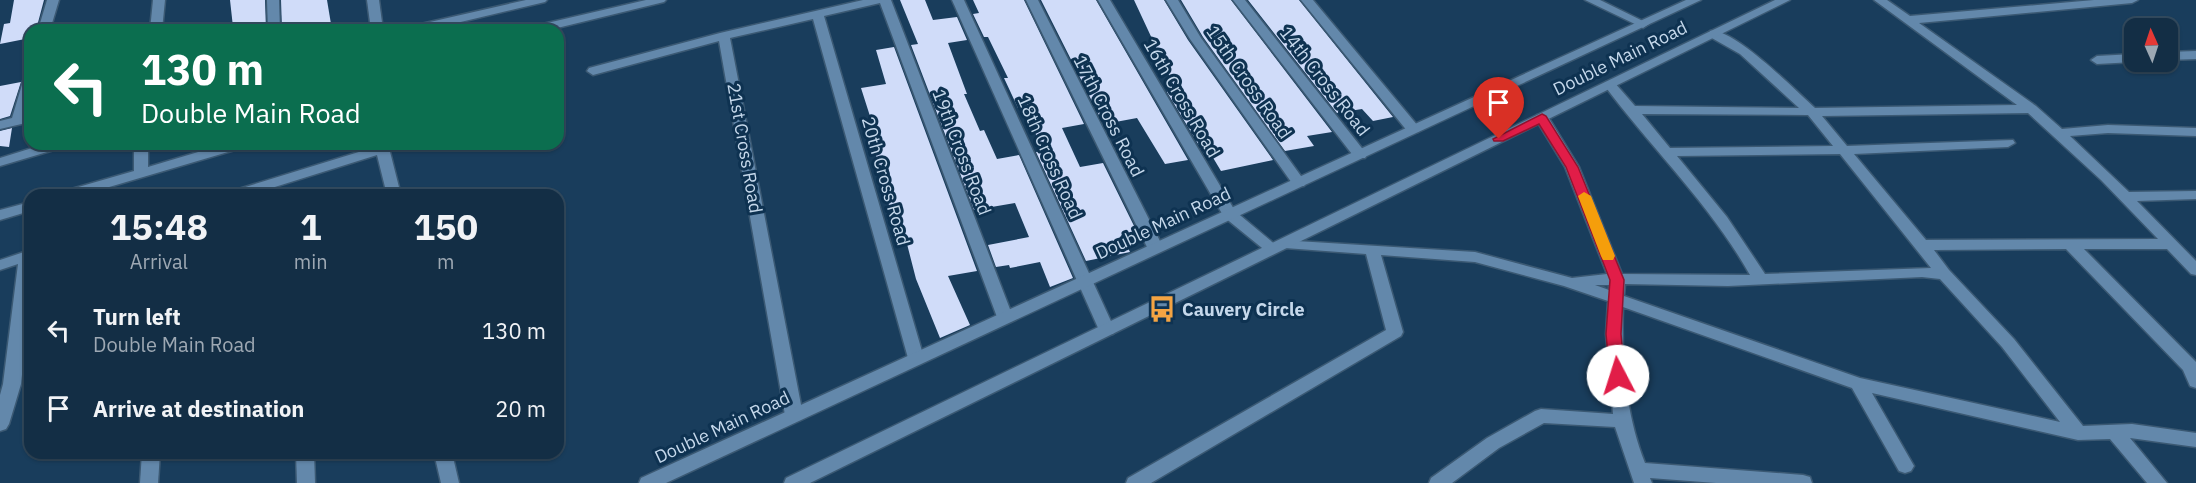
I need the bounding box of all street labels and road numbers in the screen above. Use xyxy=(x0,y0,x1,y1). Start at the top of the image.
street label: Double Main Road xyxy=(1549,16,1691,100)
street label: 15th Cross Road xyxy=(1201,21,1297,143)
street label: 14th Cross Road xyxy=(1275,21,1375,141)
street label: 16th Cross Road xyxy=(1139,35,1225,161)
street label: 17th Cross Road xyxy=(1069,51,1149,181)
street label: 21st Cross Road xyxy=(722,81,768,215)
street label: 19th Cross Road xyxy=(927,86,997,218)
street label: 18th Cross Road xyxy=(1012,91,1088,223)
street label: 20th Cross Road xyxy=(857,114,915,248)
street label: Double Main Road xyxy=(1092,182,1234,264)
street label: Double Main Road xyxy=(651,386,793,468)

